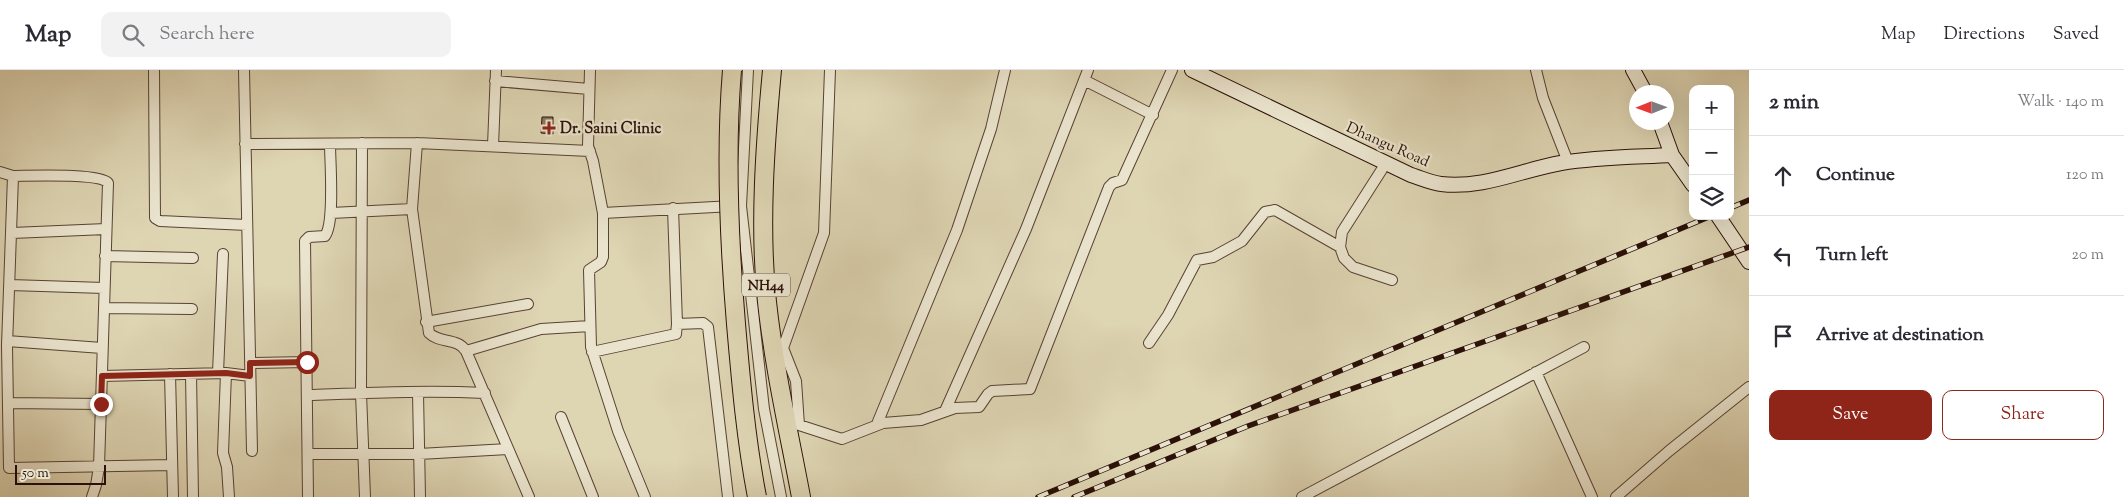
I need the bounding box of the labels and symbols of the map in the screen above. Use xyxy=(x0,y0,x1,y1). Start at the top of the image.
north arrow xyxy=(1629,85,1674,130)
street label: Dhangu Road xyxy=(1342,118,1433,173)
place label: Dr. Saini Clinic xyxy=(560,119,661,140)
marker: Dr. Saini Clinic xyxy=(542,121,556,135)
road number: NH44 xyxy=(742,274,790,296)
route start xyxy=(296,351,319,374)
route end xyxy=(90,393,113,416)
scale bar xyxy=(15,462,106,485)

